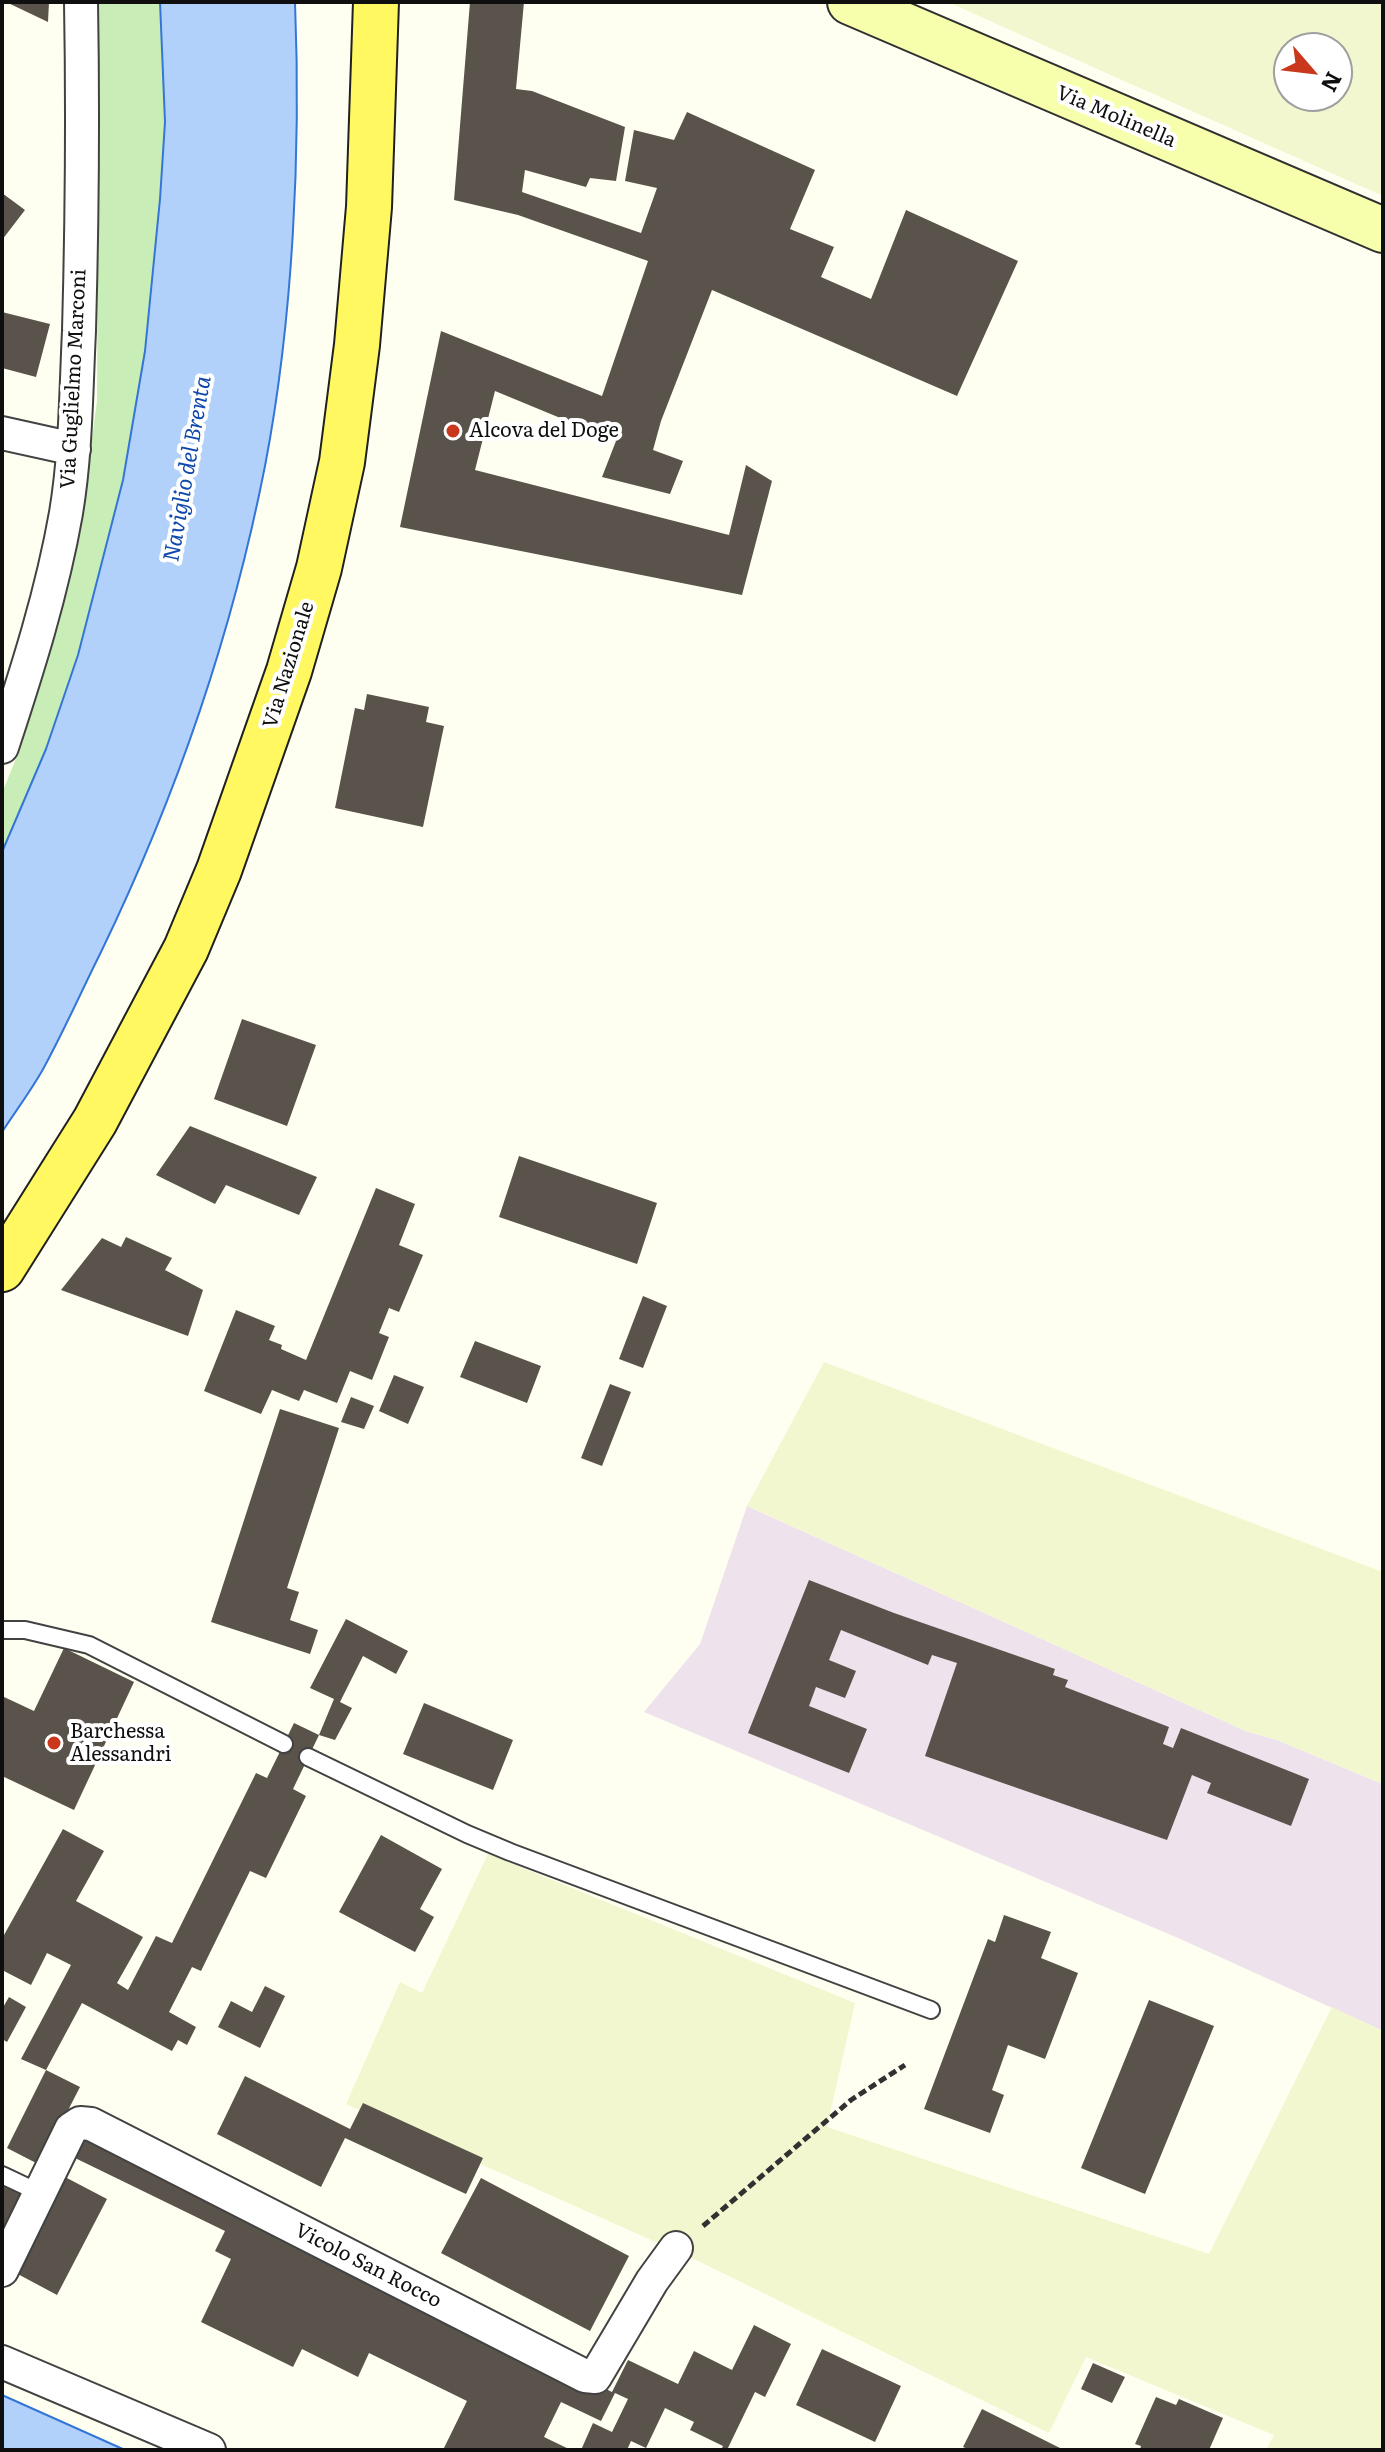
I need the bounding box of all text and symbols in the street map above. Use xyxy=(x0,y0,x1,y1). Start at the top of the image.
north arrow xyxy=(1273,32,1353,112)
text: N xyxy=(1314,67,1352,98)
street label: Via Molinella xyxy=(1053,81,1179,153)
street label: Via Guglielmo Marconi xyxy=(56,268,92,490)
water label: Naviglio del Brenta xyxy=(159,374,217,564)
place label: Alcova del Doge xyxy=(469,419,619,443)
marker: Alcova del Doge xyxy=(444,422,462,440)
street label: Via Nazionale xyxy=(258,599,320,731)
place label: Barchessa Alessandri xyxy=(70,1720,171,1767)
marker: Barchessa Alessandri xyxy=(45,1734,63,1752)
street label: Vicolo San Rocco xyxy=(291,2219,445,2313)

